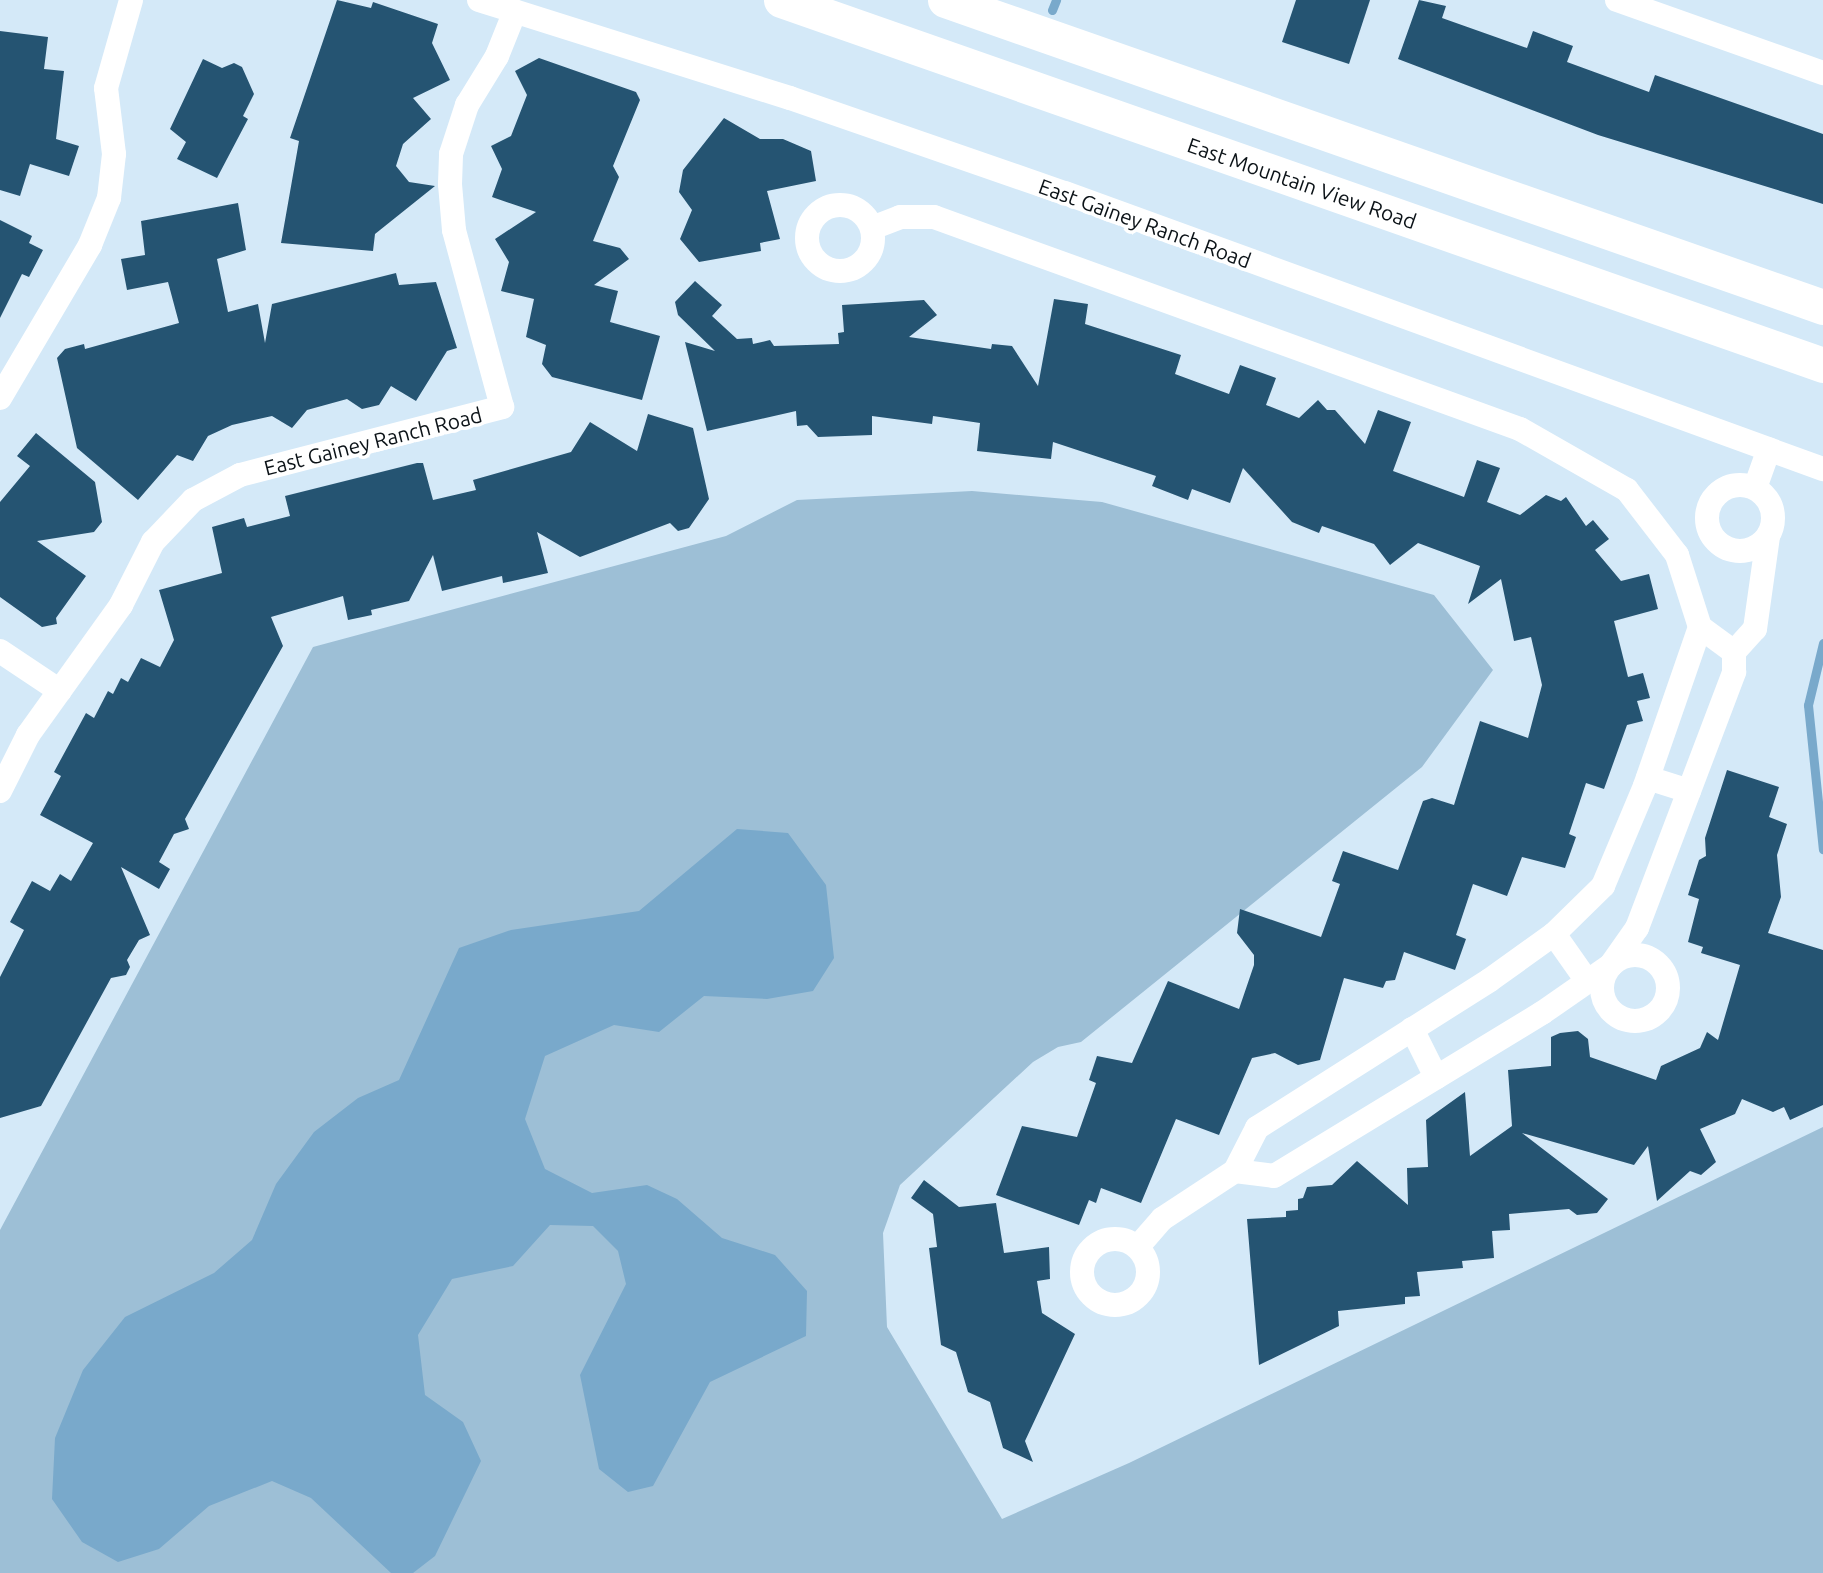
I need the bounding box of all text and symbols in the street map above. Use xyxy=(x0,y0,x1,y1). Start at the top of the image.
street label: East Mountain View Road xyxy=(1184,132,1420,234)
street label: East Gainey Ranch Road xyxy=(1036,173,1254,273)
street label: East Gainey Ranch Road xyxy=(261,402,485,480)

